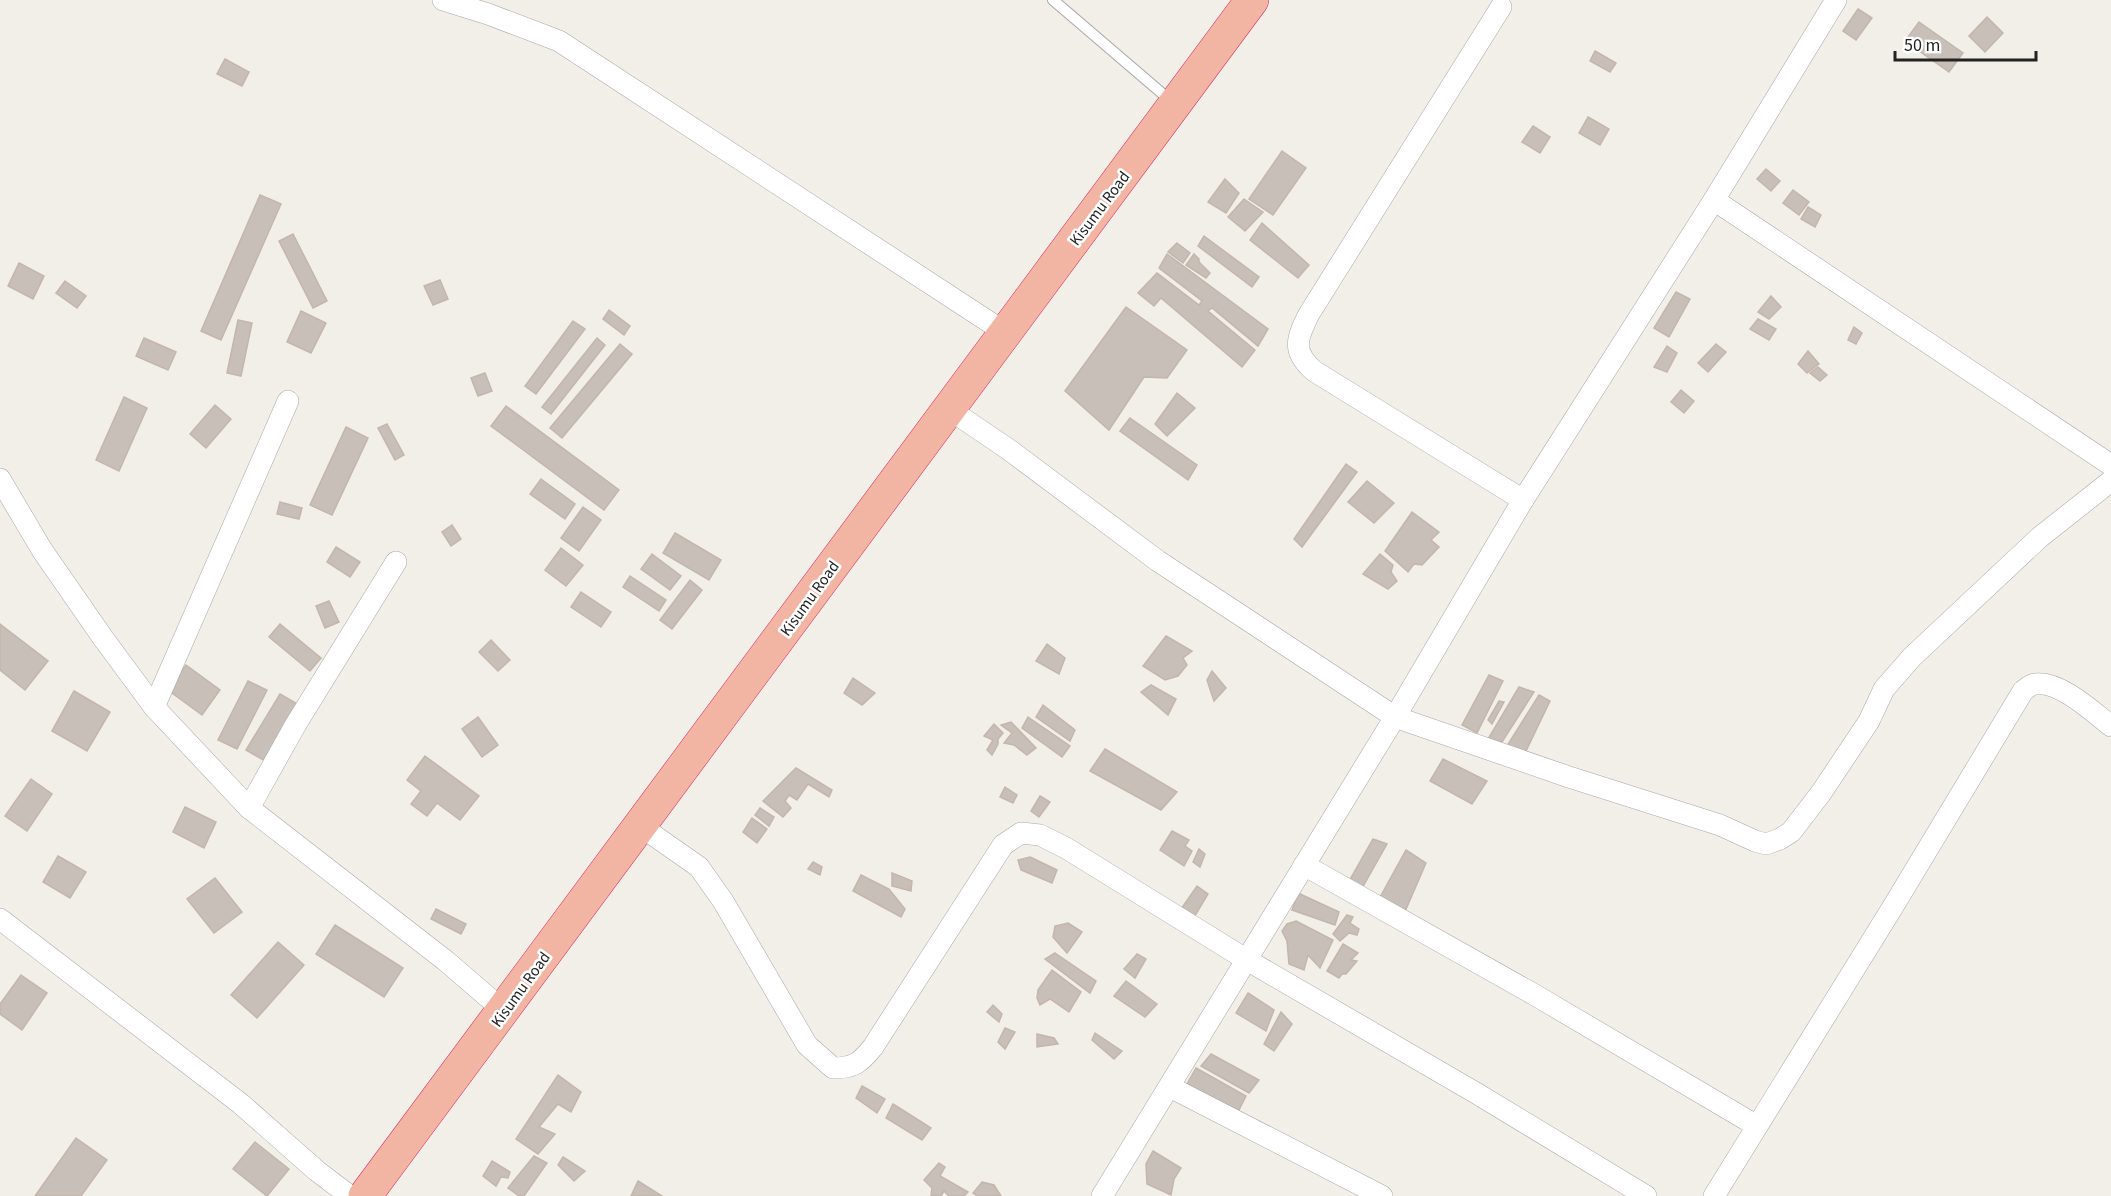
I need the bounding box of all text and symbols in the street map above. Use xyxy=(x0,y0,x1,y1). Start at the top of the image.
scale bar xyxy=(1895,24,2036,62)
text: 50 m xyxy=(1904,33,1940,58)
street label: Kisumu Road xyxy=(1064,167,1135,250)
street label: Kisumu Road xyxy=(775,556,845,641)
street label: Kisumu Road xyxy=(486,947,556,1032)

